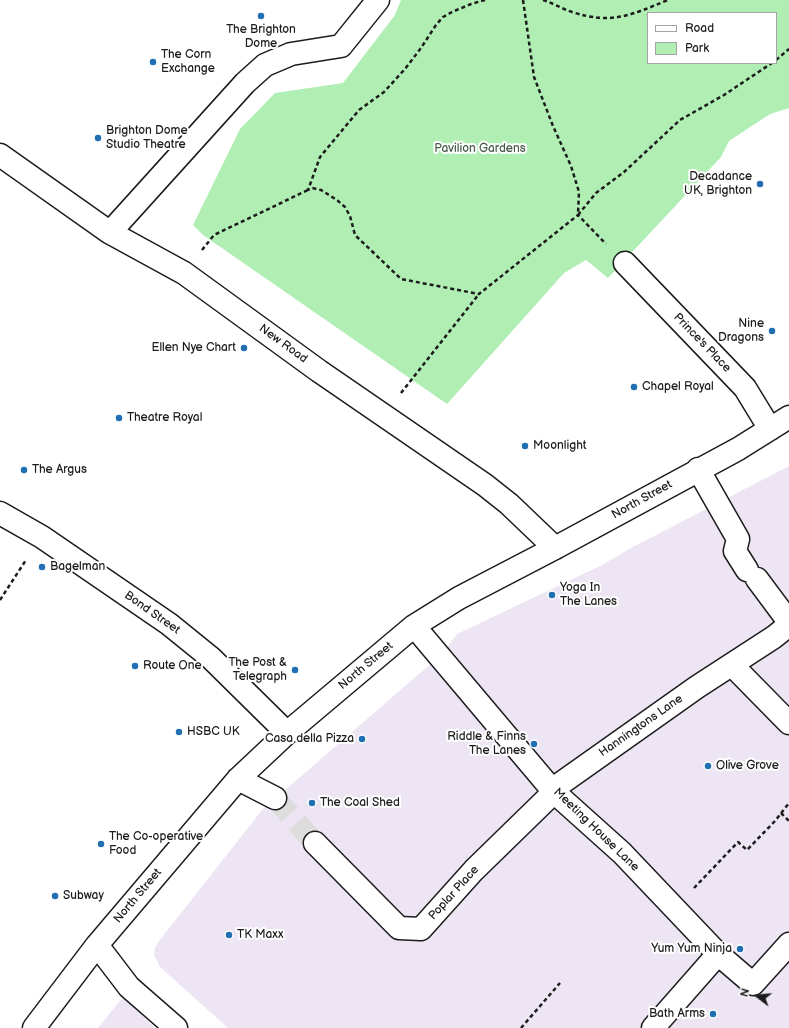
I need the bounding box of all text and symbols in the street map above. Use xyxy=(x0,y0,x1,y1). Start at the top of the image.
marker: The Brighton Dome xyxy=(256,11,266,21)
legend xyxy=(647,12,777,64)
text: Road xyxy=(685,21,714,36)
place label: The Brighton Dome xyxy=(226,23,296,51)
text: Park xyxy=(685,41,709,56)
place label: The Corn Exchange xyxy=(161,48,215,76)
marker: The Corn Exchange xyxy=(148,57,158,67)
place label: Brighton Dome Studio Theatre xyxy=(106,124,188,152)
marker: Brighton Dome Studio Theatre xyxy=(93,133,103,143)
park label: Pavilion Gardens xyxy=(434,142,526,156)
place label: Decadance UK, Brighton xyxy=(684,170,752,198)
marker: Decadance UK, Brighton xyxy=(755,179,765,189)
street label: Prince's Place xyxy=(670,311,734,375)
place label: Nine Dragons xyxy=(718,317,764,345)
street label: New Road xyxy=(256,322,310,366)
marker: Nine Dragons xyxy=(767,326,777,336)
place label: Ellen Nye Chart xyxy=(152,341,236,355)
marker: Ellen Nye Chart xyxy=(239,343,249,353)
place label: Chapel Royal xyxy=(642,380,714,394)
marker: Chapel Royal xyxy=(629,382,639,392)
place label: Theatre Royal xyxy=(127,411,202,425)
marker: Theatre Royal xyxy=(114,413,124,423)
place label: Moonlight xyxy=(533,439,586,453)
marker: Moonlight xyxy=(520,441,530,451)
place label: The Argus xyxy=(32,463,87,477)
marker: The Argus xyxy=(19,465,29,475)
street label: North Street xyxy=(609,478,675,522)
place label: Bagelman xyxy=(50,560,105,574)
marker: Bagelman xyxy=(37,562,47,572)
place label: Yoga In The Lanes xyxy=(560,581,617,609)
street label: Bond Street xyxy=(121,588,183,638)
marker: Yoga In The Lanes xyxy=(547,590,557,600)
street label: North Street xyxy=(336,639,396,693)
place label: The Post & Telegraph xyxy=(228,656,287,684)
place label: Route One xyxy=(143,659,202,673)
marker: Route One xyxy=(130,661,140,671)
marker: The Post & Telegraph xyxy=(290,665,300,675)
street label: Hanningtons Lane xyxy=(596,692,686,760)
place label: HSBC UK xyxy=(187,725,240,739)
marker: HSBC UK xyxy=(174,727,184,737)
place label: Riddle & Finns The Lanes xyxy=(447,730,526,758)
place label: Casa della Pizza xyxy=(265,732,354,746)
marker: Casa della Pizza xyxy=(357,734,367,744)
marker: Riddle & Finns The Lanes xyxy=(529,739,539,749)
place label: Olive Grove xyxy=(716,759,779,773)
marker: Olive Grove xyxy=(703,761,713,771)
street label: Meeting House Lane xyxy=(550,785,642,875)
place label: The Coal Shed xyxy=(320,796,400,810)
marker: The Coal Shed xyxy=(307,798,317,808)
place label: The Co-operative Food xyxy=(109,830,203,858)
marker: The Co-operative Food xyxy=(96,839,106,849)
street label: Poplar Place xyxy=(426,863,482,923)
street label: North Street xyxy=(111,866,165,926)
place label: Subway xyxy=(63,889,104,903)
marker: Subway xyxy=(50,891,60,901)
place label: TK Maxx xyxy=(237,928,284,942)
marker: TK Maxx xyxy=(224,930,234,940)
place label: Yum Yum Ninja xyxy=(651,942,732,956)
marker: Yum Yum Ninja xyxy=(735,944,745,954)
north arrow xyxy=(737,976,777,1016)
text: N xyxy=(738,987,752,998)
place label: Bath Arms xyxy=(649,1007,705,1021)
marker: Bath Arms xyxy=(708,1009,718,1019)

